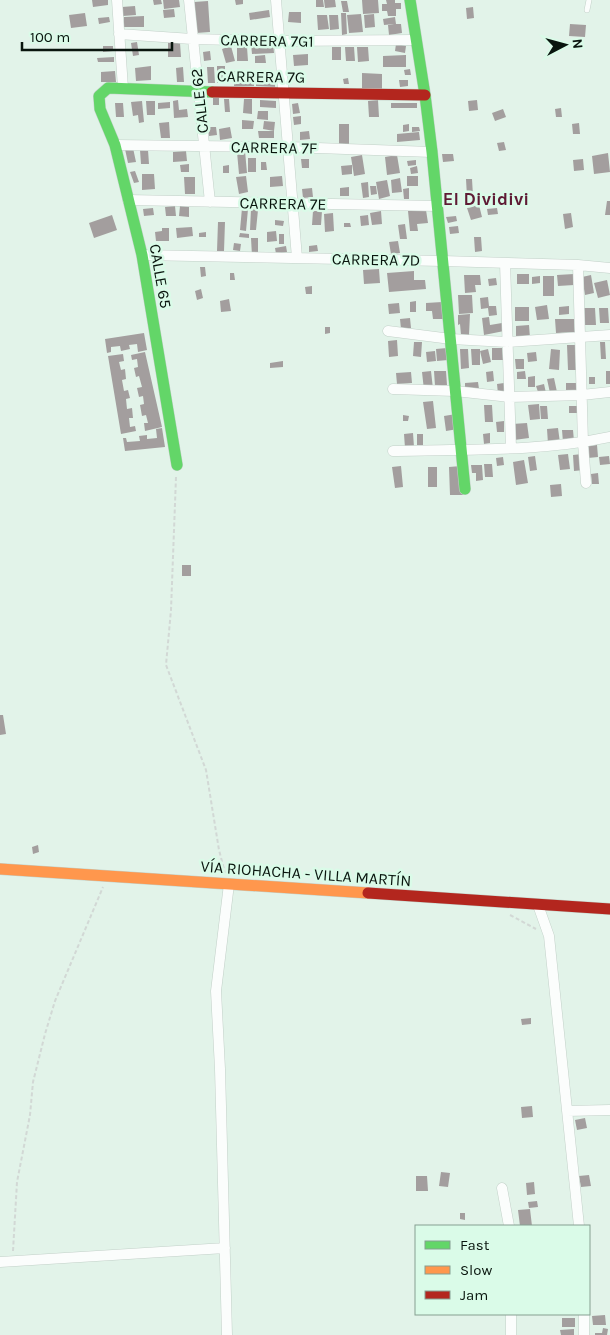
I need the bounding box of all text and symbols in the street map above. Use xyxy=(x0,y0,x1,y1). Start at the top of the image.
scale bar xyxy=(22,20,172,52)
north arrow xyxy=(540,20,590,70)
text: 100 m xyxy=(30,28,70,46)
street label: CARRERA 7G1 xyxy=(220,30,314,51)
text: N xyxy=(568,38,586,50)
street label: CARRERA 7G xyxy=(217,66,305,87)
street label: CALLE 62 xyxy=(187,68,212,134)
street label: CARRERA 7F xyxy=(231,137,317,158)
district label: El Dividivi xyxy=(443,188,529,210)
street label: CARRERA 7E xyxy=(239,193,327,214)
street label: CALLE 65 xyxy=(146,242,176,310)
street label: CARRERA 7D xyxy=(332,249,420,270)
street label: VÍA RIOHACHA - VILLA MARTÍN xyxy=(200,857,412,890)
legend xyxy=(415,1225,590,1315)
text: Fast xyxy=(460,1236,490,1254)
text: Slow xyxy=(460,1261,492,1279)
text: Jam xyxy=(460,1286,488,1304)

